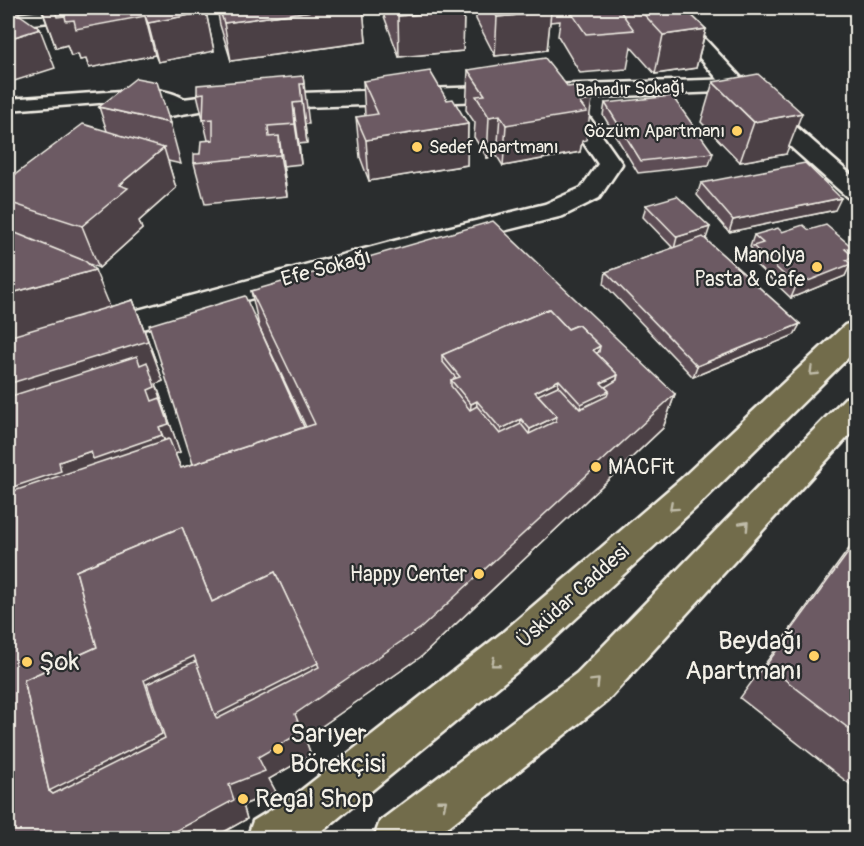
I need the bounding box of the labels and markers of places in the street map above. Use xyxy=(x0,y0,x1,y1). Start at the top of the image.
place label: Gözüm Apartmanı xyxy=(584,120,725,143)
marker: Gözüm Apartmanı xyxy=(730,124,744,138)
place label: Sedef Apartmanı xyxy=(429,136,559,159)
marker: Sedef Apartmanı xyxy=(410,140,424,154)
place label: Manolya Pasta & Cafe xyxy=(694,242,806,293)
marker: Manolya Pasta & Cafe xyxy=(810,260,824,274)
place label: MACFit xyxy=(608,454,675,481)
marker: MACFit xyxy=(589,460,603,474)
place label: Happy Center xyxy=(350,561,467,588)
marker: Happy Center xyxy=(472,567,486,581)
place label: Beydağı Apartmanı xyxy=(685,625,802,687)
place label: Şok xyxy=(39,646,79,678)
marker: Beydağı Apartmanı xyxy=(807,649,821,663)
marker: Şok xyxy=(20,655,34,669)
place label: Sarıyer Börekçisi xyxy=(290,718,386,780)
marker: Sarıyer Börekçisi xyxy=(271,742,285,756)
place label: Regal Shop xyxy=(255,783,374,815)
marker: Regal Shop xyxy=(236,792,250,806)

